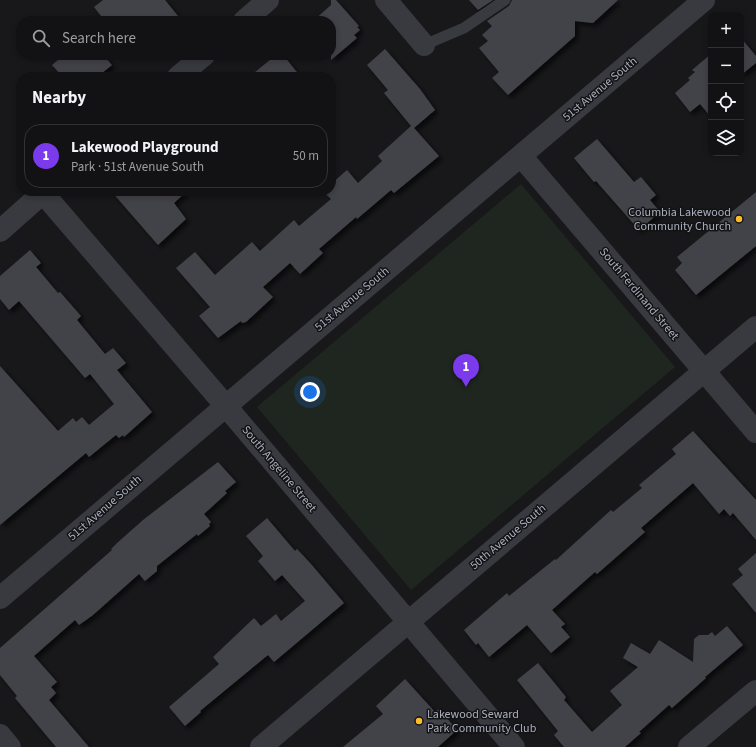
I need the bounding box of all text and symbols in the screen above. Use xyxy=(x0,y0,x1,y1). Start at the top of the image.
map controls xyxy=(708,12,744,156)
button: + xyxy=(708,12,744,48)
search box xyxy=(16,16,336,60)
icon: search xyxy=(30,27,52,49)
text: Search here xyxy=(62,28,136,49)
button: − xyxy=(708,48,744,84)
street label: 51st Avenue South xyxy=(559,53,641,125)
button: locate xyxy=(708,84,744,120)
text: Nearby xyxy=(32,86,86,110)
button: layers xyxy=(708,120,744,156)
text: Lakewood Playground xyxy=(71,137,219,158)
text: 1 xyxy=(43,147,49,165)
text: 50 m xyxy=(293,147,319,165)
text: Park · 51st Avenue South xyxy=(71,158,204,176)
place label: Columbia Lakewood Community Church xyxy=(628,204,731,235)
marker: Columbia Lakewood Community Church xyxy=(734,214,744,224)
street label: South Ferdinand Street xyxy=(595,244,683,344)
street label: 51st Avenue South xyxy=(311,263,393,335)
pin: 1 xyxy=(453,354,479,387)
your location xyxy=(300,382,320,402)
street label: South Angeline Street xyxy=(238,422,320,516)
street label: 51st Avenue South xyxy=(64,471,146,545)
street label: 50th Avenue South xyxy=(466,500,550,574)
place label: Lakewood Seward Park Community Club xyxy=(427,706,537,737)
marker: Lakewood Seward Park Community Club xyxy=(414,716,424,726)

